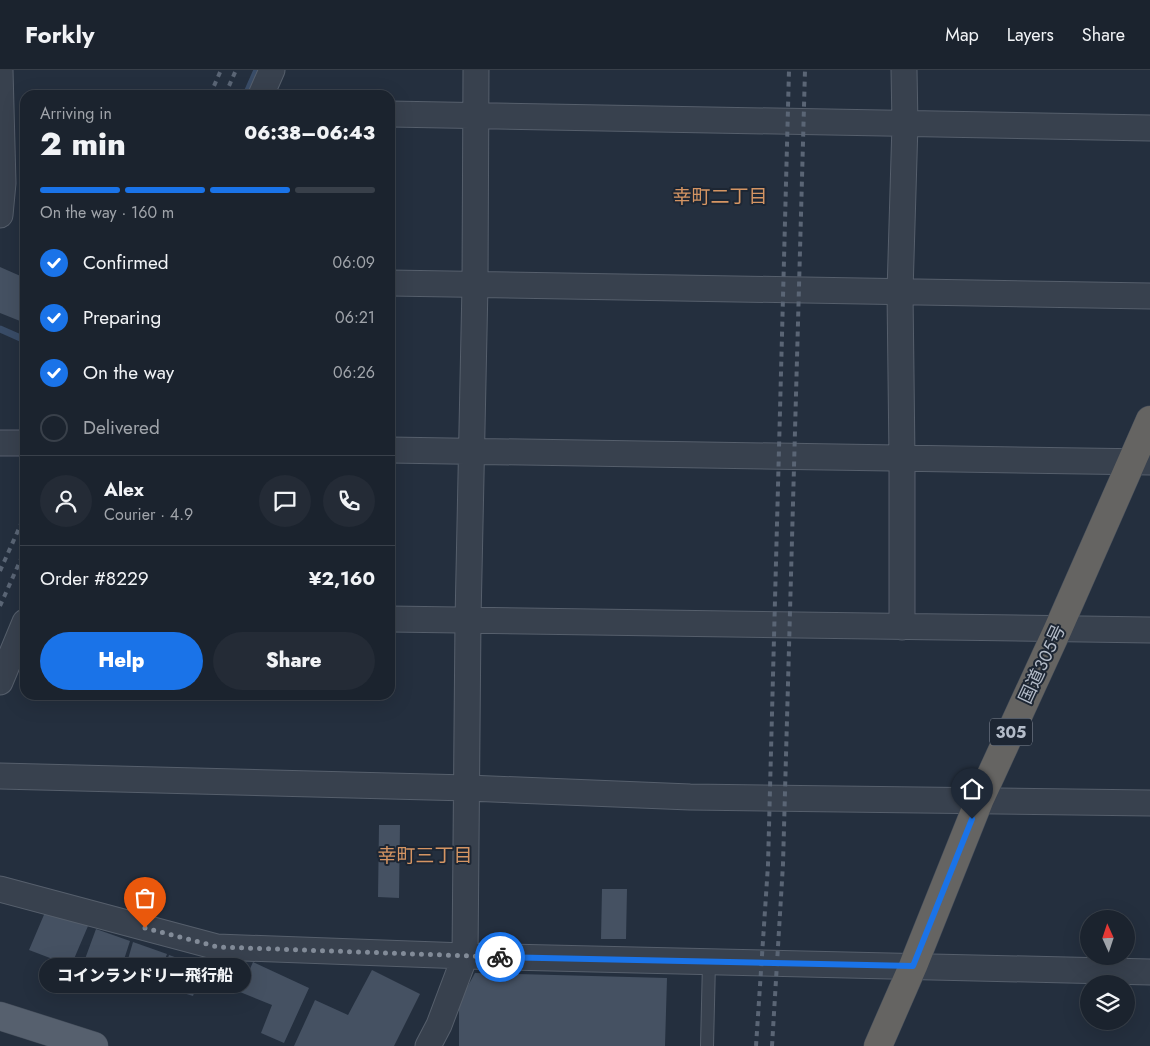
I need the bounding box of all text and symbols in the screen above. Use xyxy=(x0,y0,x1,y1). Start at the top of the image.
text: Forkly xyxy=(25,17,94,52)
text: Map xyxy=(945,22,979,48)
text: Layers xyxy=(1007,22,1054,48)
text: Share xyxy=(1082,22,1125,48)
text: Arriving in xyxy=(40,102,112,125)
text: 06:38–06:43 xyxy=(244,119,375,146)
text: 2 min xyxy=(40,121,126,167)
district label: 幸町二丁目 xyxy=(672,183,768,210)
text: On the way · 160 m xyxy=(40,201,174,224)
icon: check xyxy=(40,249,68,277)
text: Confirmed xyxy=(83,249,169,276)
text: 06:09 xyxy=(333,251,375,274)
icon: check xyxy=(40,304,68,332)
text: Preparing xyxy=(83,304,161,331)
text: 06:21 xyxy=(335,306,375,329)
icon: check xyxy=(40,359,68,387)
text: On the way xyxy=(83,359,174,386)
text: 06:26 xyxy=(333,361,375,384)
text: Delivered xyxy=(83,414,160,441)
button: person xyxy=(40,475,92,527)
button: chat xyxy=(259,475,311,527)
button: phone xyxy=(323,475,375,527)
text: Alex xyxy=(104,476,144,503)
text: Courier · 4.9 xyxy=(104,503,193,526)
text: Order #8229 xyxy=(40,565,149,592)
text: ¥2,160 xyxy=(309,565,375,592)
street label: 国道305号 xyxy=(1012,620,1072,708)
button: Help xyxy=(40,632,203,690)
button: Share xyxy=(213,632,375,690)
road number: 305 xyxy=(990,719,1032,746)
pin xyxy=(951,768,993,819)
icon: home xyxy=(958,775,986,803)
district label: 幸町三丁目 xyxy=(377,842,473,869)
pin xyxy=(124,877,166,928)
icon: bag xyxy=(131,884,159,912)
north arrow xyxy=(1080,910,1135,965)
map controls xyxy=(1080,910,1135,1030)
courier xyxy=(475,932,525,982)
icon: bike xyxy=(486,943,514,971)
callout: コインランドリー飛行船 xyxy=(39,958,251,993)
text: コインランドリー飛行船 xyxy=(57,964,233,987)
button: layers xyxy=(1080,975,1135,1030)

